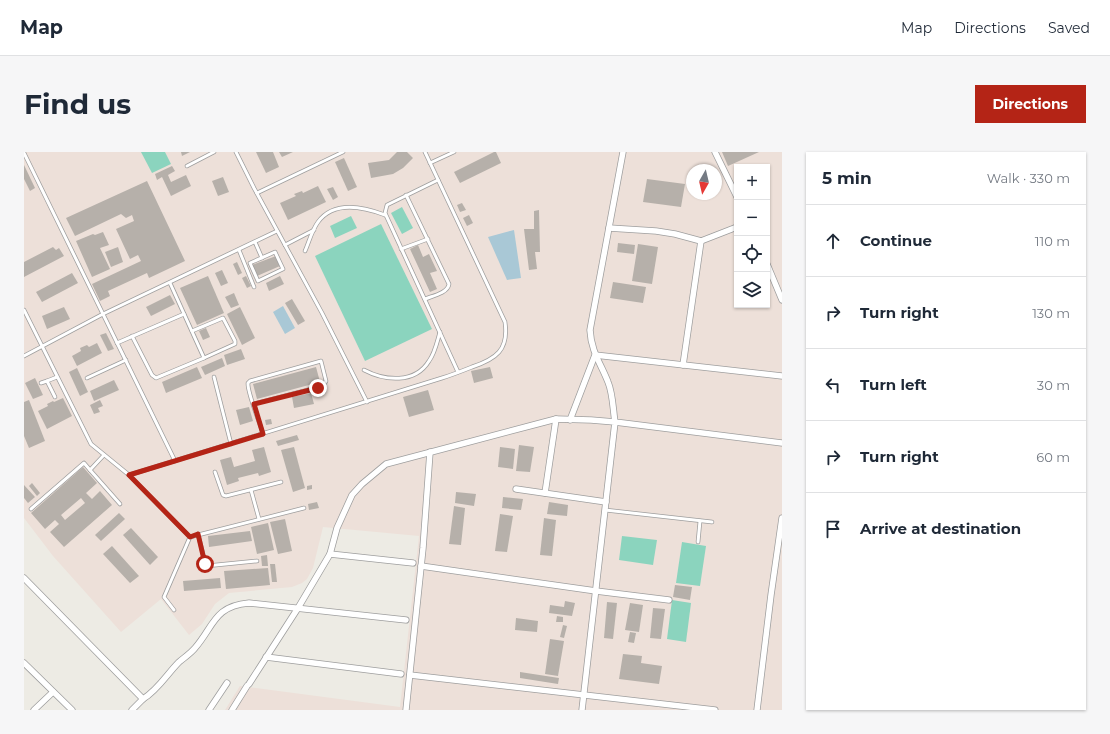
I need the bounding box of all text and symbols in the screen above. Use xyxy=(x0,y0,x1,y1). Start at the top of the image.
text: Map xyxy=(20,16,63,39)
text: Map xyxy=(901,19,932,37)
text: Directions xyxy=(954,19,1026,37)
text: Saved xyxy=(1048,19,1090,37)
button: Directions xyxy=(975,85,1086,123)
text: Find us xyxy=(24,87,131,121)
north arrow xyxy=(686,164,722,200)
map controls xyxy=(734,164,770,308)
button: + xyxy=(734,164,770,200)
text: 5 min xyxy=(822,168,872,188)
text: Walk · 330 m xyxy=(987,170,1070,186)
button: − xyxy=(734,200,770,236)
icon: ahead xyxy=(822,230,844,252)
text: Continue xyxy=(860,231,932,250)
text: 110 m xyxy=(1035,233,1070,249)
button: locate xyxy=(734,236,770,272)
button: layers xyxy=(734,272,770,308)
icon: right xyxy=(822,302,844,324)
text: Turn right xyxy=(860,303,939,322)
text: 130 m xyxy=(1032,305,1070,321)
icon: left xyxy=(822,374,844,396)
text: Turn left xyxy=(860,375,927,394)
text: 30 m xyxy=(1037,377,1070,393)
route end xyxy=(309,379,327,397)
icon: right xyxy=(822,446,844,468)
text: Turn right xyxy=(860,447,939,466)
text: 60 m xyxy=(1036,449,1070,465)
icon: arrive xyxy=(822,518,844,540)
text: Arrive at destination xyxy=(860,519,1021,538)
route start xyxy=(196,555,214,573)

